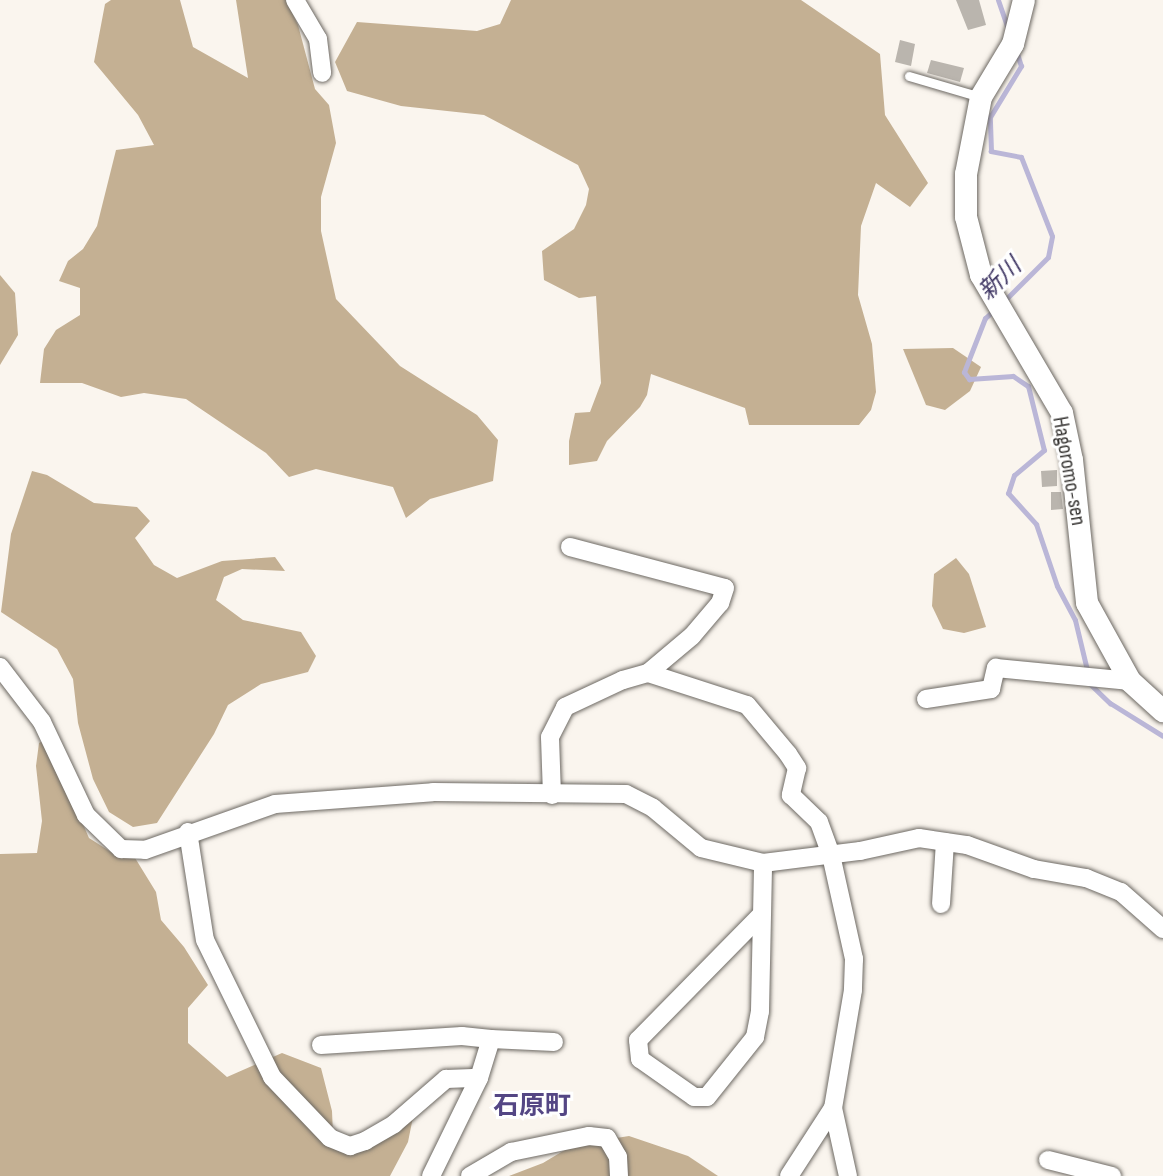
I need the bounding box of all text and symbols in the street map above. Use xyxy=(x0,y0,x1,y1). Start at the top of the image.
water label: 新川 xyxy=(973,252,1027,306)
street label: Hagoromo-sen xyxy=(1046,415,1092,527)
district label: 石原町 xyxy=(493,1091,571,1123)

